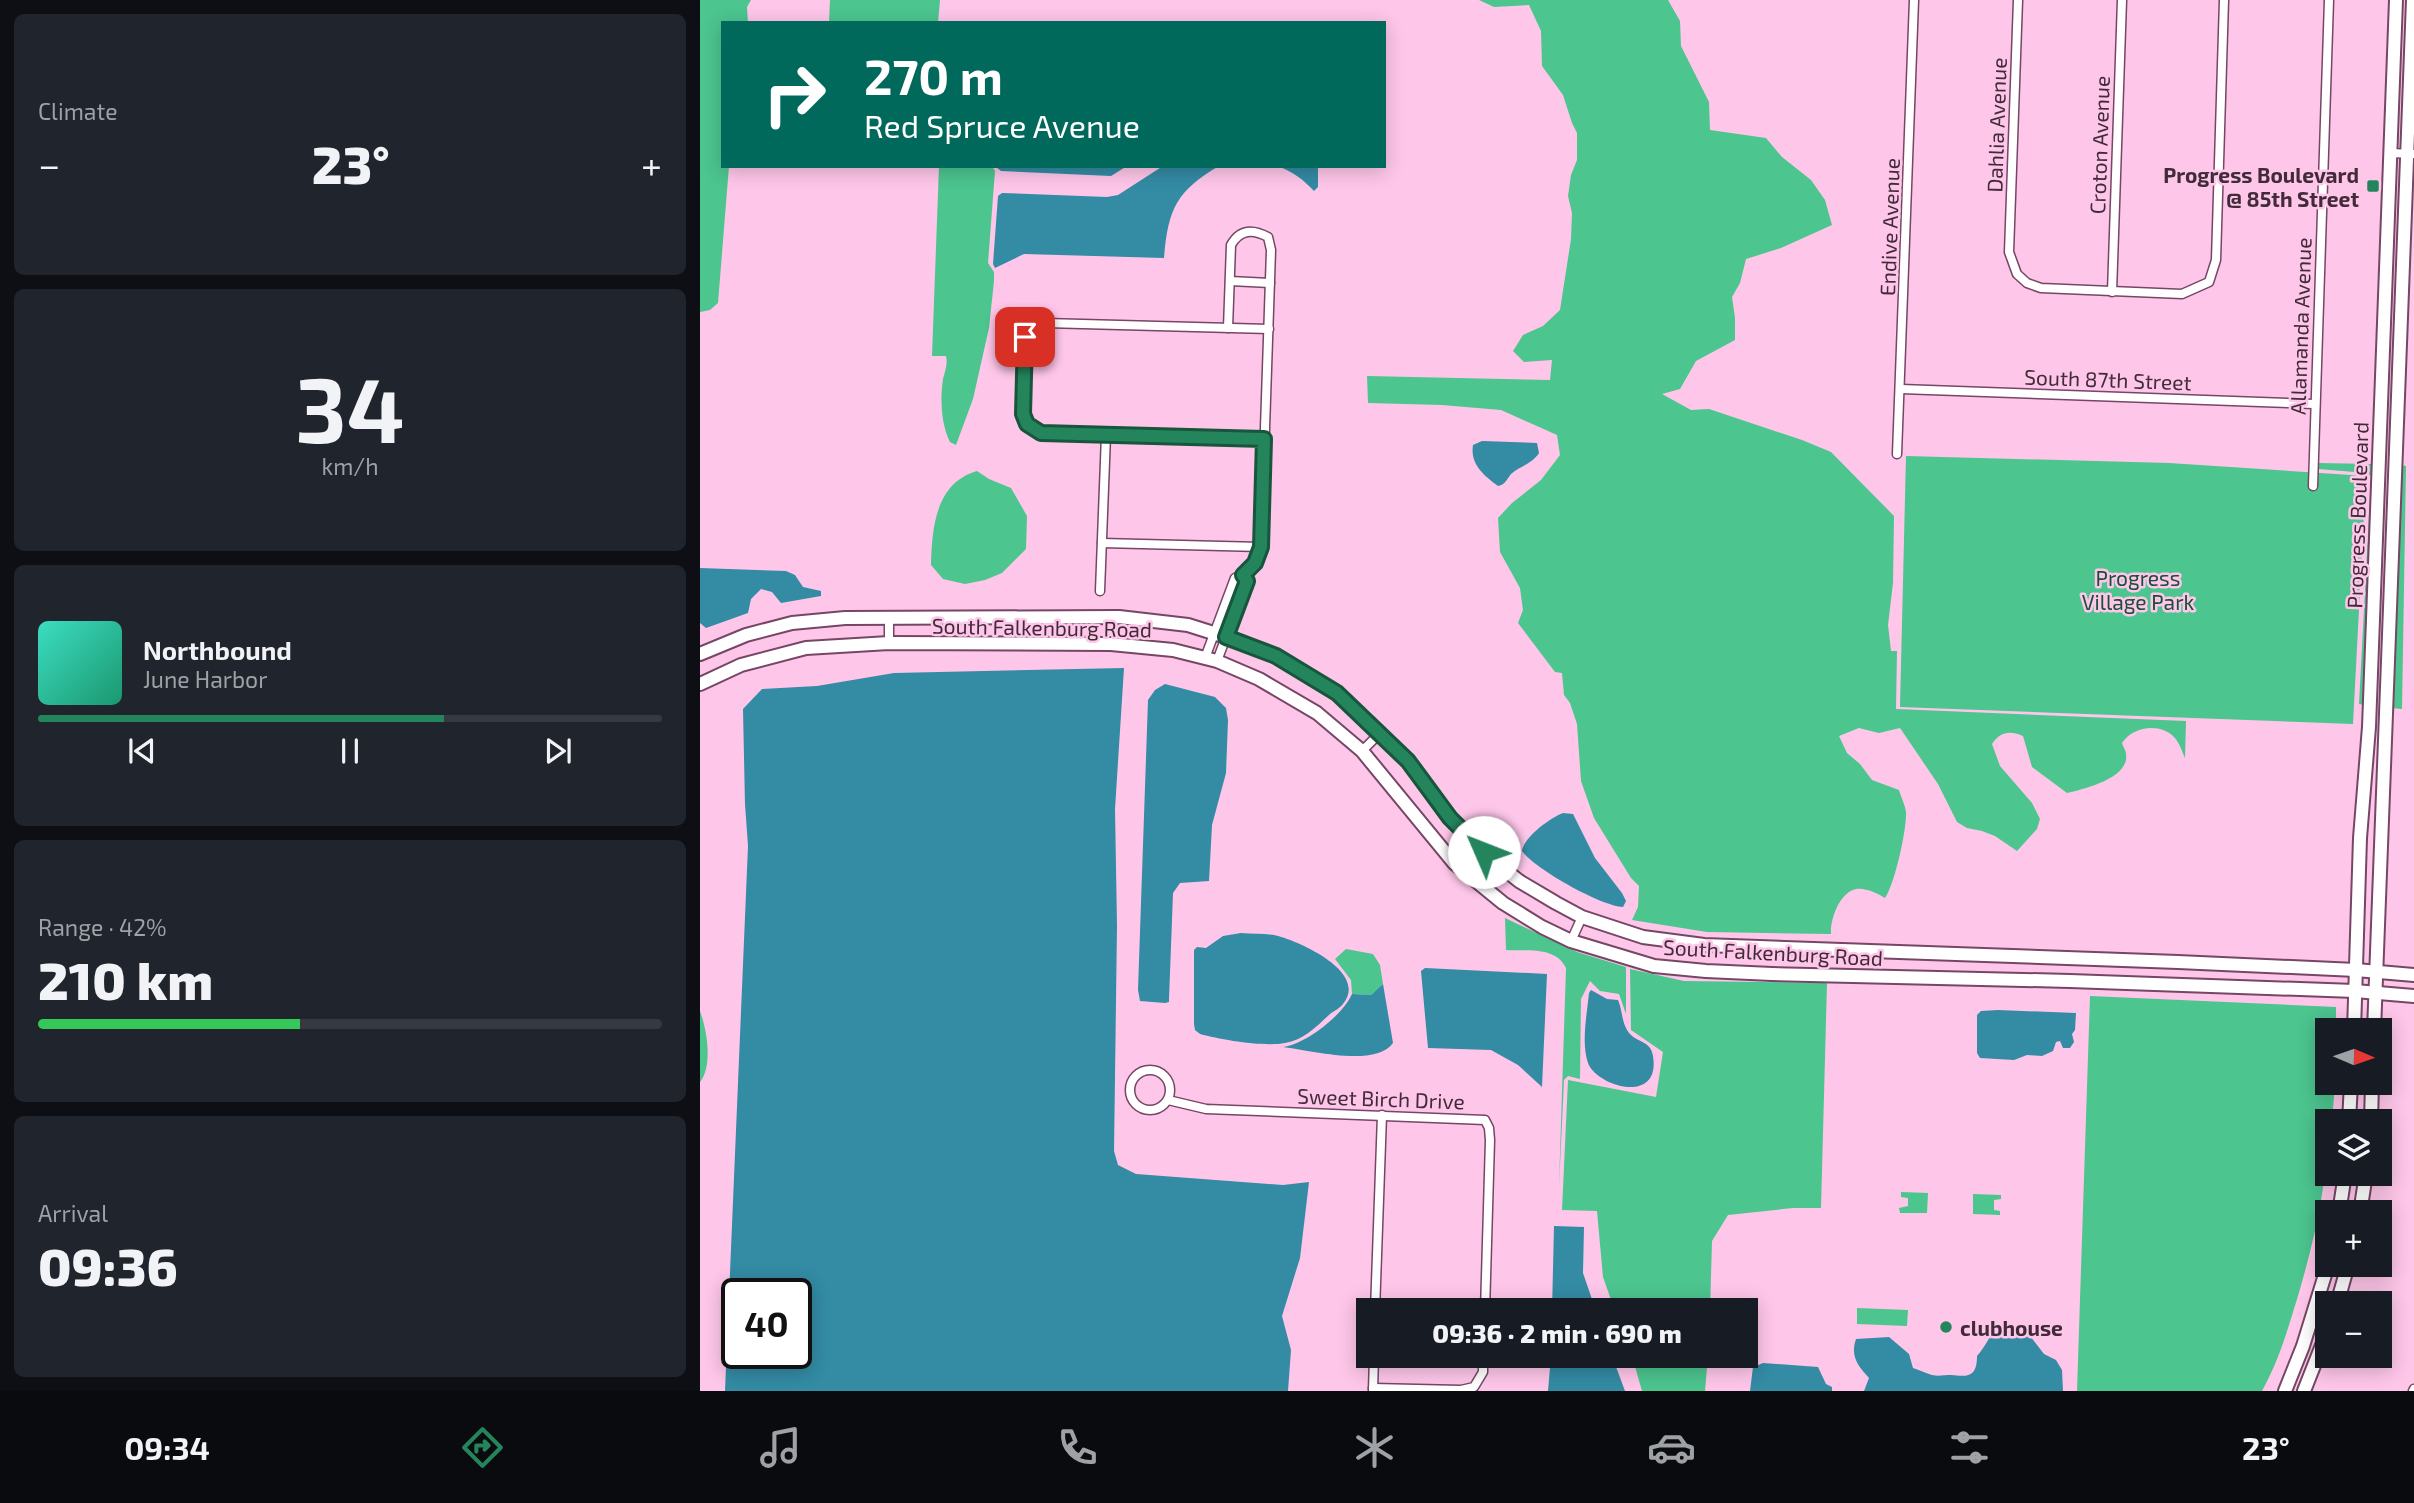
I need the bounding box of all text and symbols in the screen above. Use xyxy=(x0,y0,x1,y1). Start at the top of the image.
text: 270 m xyxy=(864,46,1003,105)
icon: right xyxy=(749,49,840,140)
street label: Dahlia Avenue xyxy=(1981,57,2011,193)
street label: Croton Avenue xyxy=(2084,75,2114,215)
text: Climate xyxy=(38,97,118,125)
text: Red Spruce Avenue xyxy=(864,106,1140,144)
text: 23° xyxy=(312,132,390,194)
text: − xyxy=(38,141,60,187)
text: + xyxy=(641,141,662,187)
street label: Endive Avenue xyxy=(1874,158,1904,296)
place label: Progress Boulevard @ 85th Street xyxy=(2163,162,2359,211)
marker: Progress Boulevard @ 85th Street xyxy=(2365,178,2381,194)
street label: Allamanda Avenue xyxy=(2284,237,2316,415)
pin xyxy=(995,307,1055,367)
icon: arrive xyxy=(1006,318,1044,356)
text: 34 xyxy=(295,352,405,461)
street label: South 87th Street xyxy=(2024,364,2192,394)
street label: Progress Boulevard xyxy=(2341,421,2373,609)
text: km/h xyxy=(321,452,379,480)
park label: Progress Village Park xyxy=(2082,565,2195,614)
street label: South Falkenburg Road xyxy=(932,613,1152,641)
text: Northbound xyxy=(143,634,292,665)
text: June Harbor xyxy=(143,665,267,693)
icon: previous xyxy=(123,732,161,770)
icon: pause xyxy=(331,732,369,770)
icon: next xyxy=(539,732,577,770)
position arrow xyxy=(1447,815,1521,889)
text: Range · 42% xyxy=(38,913,167,941)
street label: South Falkenburg Road xyxy=(1662,934,1884,970)
text: 210 km xyxy=(38,948,213,1010)
north arrow xyxy=(2315,1018,2392,1096)
map controls xyxy=(2315,1018,2392,1368)
street label: Sweet Birch Drive xyxy=(1297,1083,1465,1113)
button: layers xyxy=(2315,1109,2392,1186)
text: Arrival xyxy=(38,1199,108,1227)
button: + xyxy=(2315,1200,2392,1277)
text: 09:36 xyxy=(38,1234,178,1296)
speed limit sign: 40 xyxy=(721,1278,812,1369)
button: − xyxy=(2315,1291,2392,1368)
place label: clubhouse xyxy=(1960,1315,2063,1340)
text: 09:36 · 2 min · 690 m xyxy=(1432,1317,1682,1348)
marker: clubhouse xyxy=(1938,1319,1954,1335)
icon: directions xyxy=(458,1423,507,1472)
icon: music xyxy=(756,1423,805,1472)
icon: phone xyxy=(1053,1423,1102,1472)
icon: climate xyxy=(1350,1423,1399,1472)
icon: car xyxy=(1647,1423,1696,1472)
icon: filters xyxy=(1945,1423,1994,1472)
text: 09:34 xyxy=(124,1428,210,1466)
text: 23° xyxy=(2242,1428,2290,1466)

